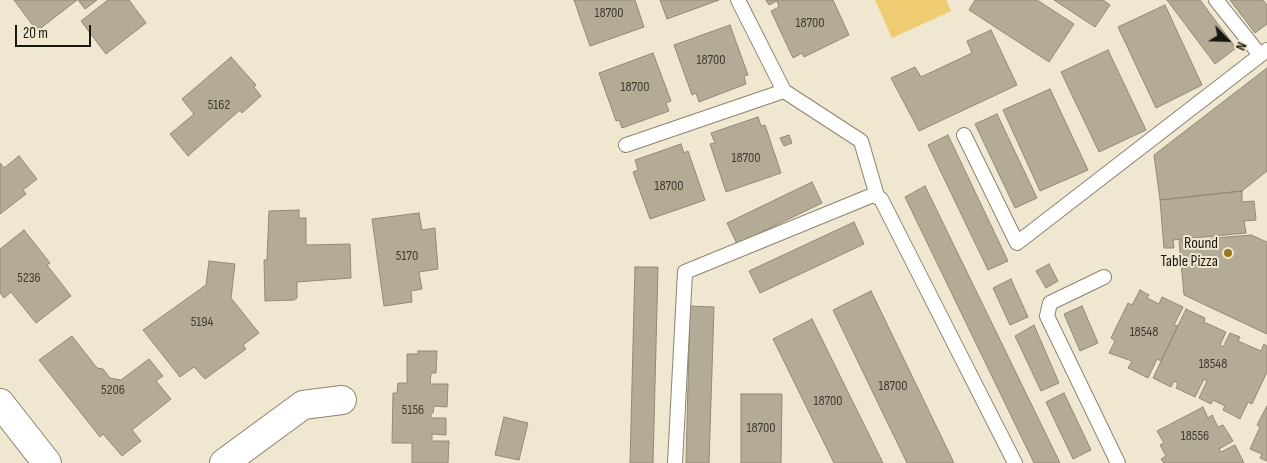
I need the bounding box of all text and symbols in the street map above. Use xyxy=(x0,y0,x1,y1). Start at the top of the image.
house number: 18700 xyxy=(594,5,624,21)
scale bar xyxy=(18,15,94,47)
house number: 18700 xyxy=(795,15,825,31)
north arrow xyxy=(1202,15,1252,65)
text: 20 m xyxy=(23,24,48,43)
text: N xyxy=(1232,39,1250,53)
house number: 18700 xyxy=(696,52,726,68)
house number: 18700 xyxy=(620,79,650,95)
house number: 5162 xyxy=(208,97,230,113)
house number: 18700 xyxy=(731,150,761,166)
house number: 18700 xyxy=(654,178,684,194)
place label: Round Table Pizza xyxy=(1160,234,1218,272)
marker: Round Table Pizza xyxy=(1222,247,1234,259)
house number: 5170 xyxy=(396,248,418,264)
house number: 5236 xyxy=(17,270,41,286)
house number: 5194 xyxy=(191,314,213,330)
house number: 18548 xyxy=(1130,324,1158,340)
house number: 18548 xyxy=(1199,356,1227,372)
house number: 18700 xyxy=(878,378,908,394)
house number: 5206 xyxy=(101,382,125,398)
house number: 18700 xyxy=(813,393,843,409)
house number: 5156 xyxy=(402,402,424,418)
house number: 18700 xyxy=(746,420,776,436)
house number: 18556 xyxy=(1181,428,1209,444)

